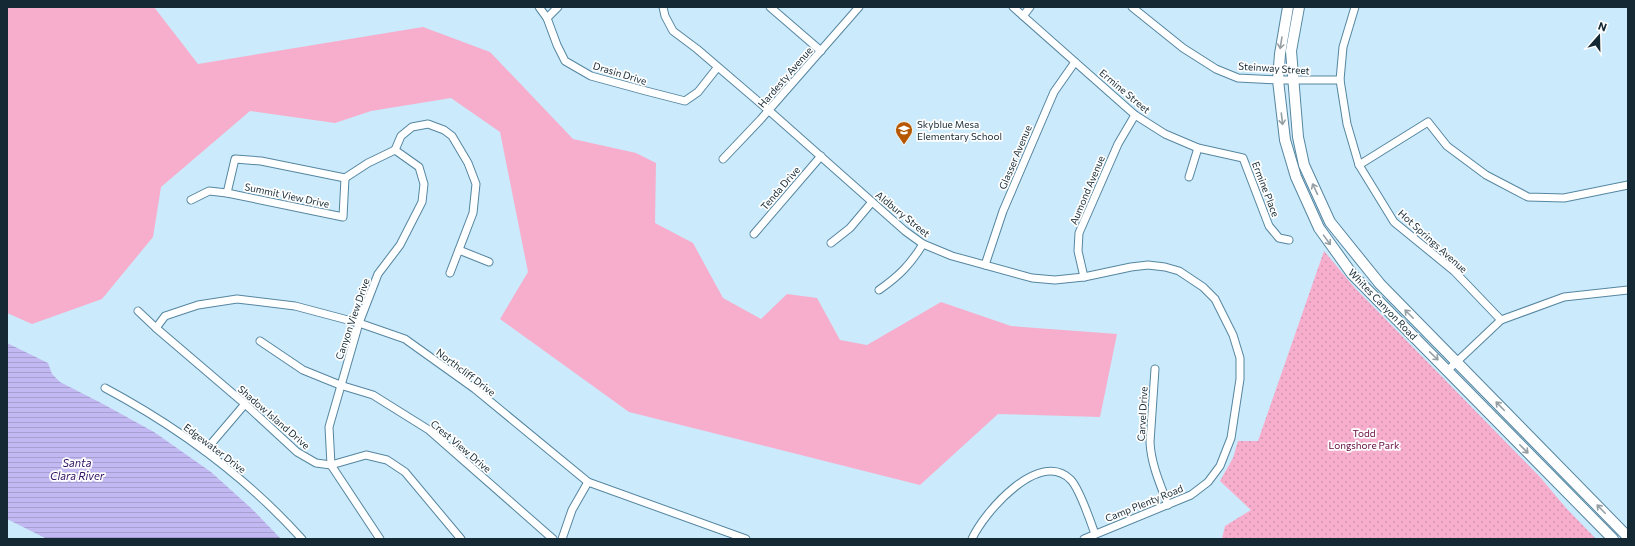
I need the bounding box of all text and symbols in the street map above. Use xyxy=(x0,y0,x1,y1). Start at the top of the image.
north arrow xyxy=(1579,16,1619,56)
text: N xyxy=(1596,19,1609,34)
one-way arrow xyxy=(1277,37,1285,50)
street label: Hardesty Avenue xyxy=(755,44,815,110)
street label: Drasin Drive xyxy=(592,59,648,87)
street label: Steinway Street xyxy=(1238,60,1310,76)
street label: Ermine Street xyxy=(1097,66,1153,116)
one-way arrow xyxy=(1278,112,1286,125)
place label: Skyblue Mesa Elementary School xyxy=(917,118,1002,142)
school or university icon: Skyblue Mesa Elementary School xyxy=(894,120,914,145)
street label: Glasser Avenue xyxy=(996,123,1034,191)
street label: Aumond Avenue xyxy=(1067,154,1107,226)
street label: Ermine Place xyxy=(1250,160,1282,218)
street label: Tenda Drive xyxy=(758,164,802,212)
street label: Summit View Drive xyxy=(244,180,330,210)
one-way arrow xyxy=(1310,183,1318,195)
street label: Aldbury Street xyxy=(874,189,932,239)
street label: Hot Springs Avenue xyxy=(1396,207,1470,275)
one-way arrow xyxy=(1323,234,1331,245)
street label: Whites Canyon Road xyxy=(1346,266,1420,342)
street label: Canyon View Drive xyxy=(332,277,372,361)
one-way arrow xyxy=(1404,309,1414,319)
street label: Northcliff Drive xyxy=(434,346,498,398)
one-way arrow xyxy=(1429,351,1439,361)
street label: Shadow Island Drive xyxy=(236,383,312,451)
street label: Carvel Drive xyxy=(1135,386,1149,442)
one-way arrow xyxy=(1495,401,1505,411)
street label: Crest View Drive xyxy=(428,417,494,475)
street label: Edgewater Drive xyxy=(182,421,248,475)
park label: Todd Longshore Park xyxy=(1328,427,1400,451)
one-way arrow xyxy=(1520,444,1529,454)
water label: Santa Clara River xyxy=(50,456,105,482)
street label: Camp Plenty Road xyxy=(1103,482,1185,524)
one-way arrow xyxy=(1596,504,1606,514)

